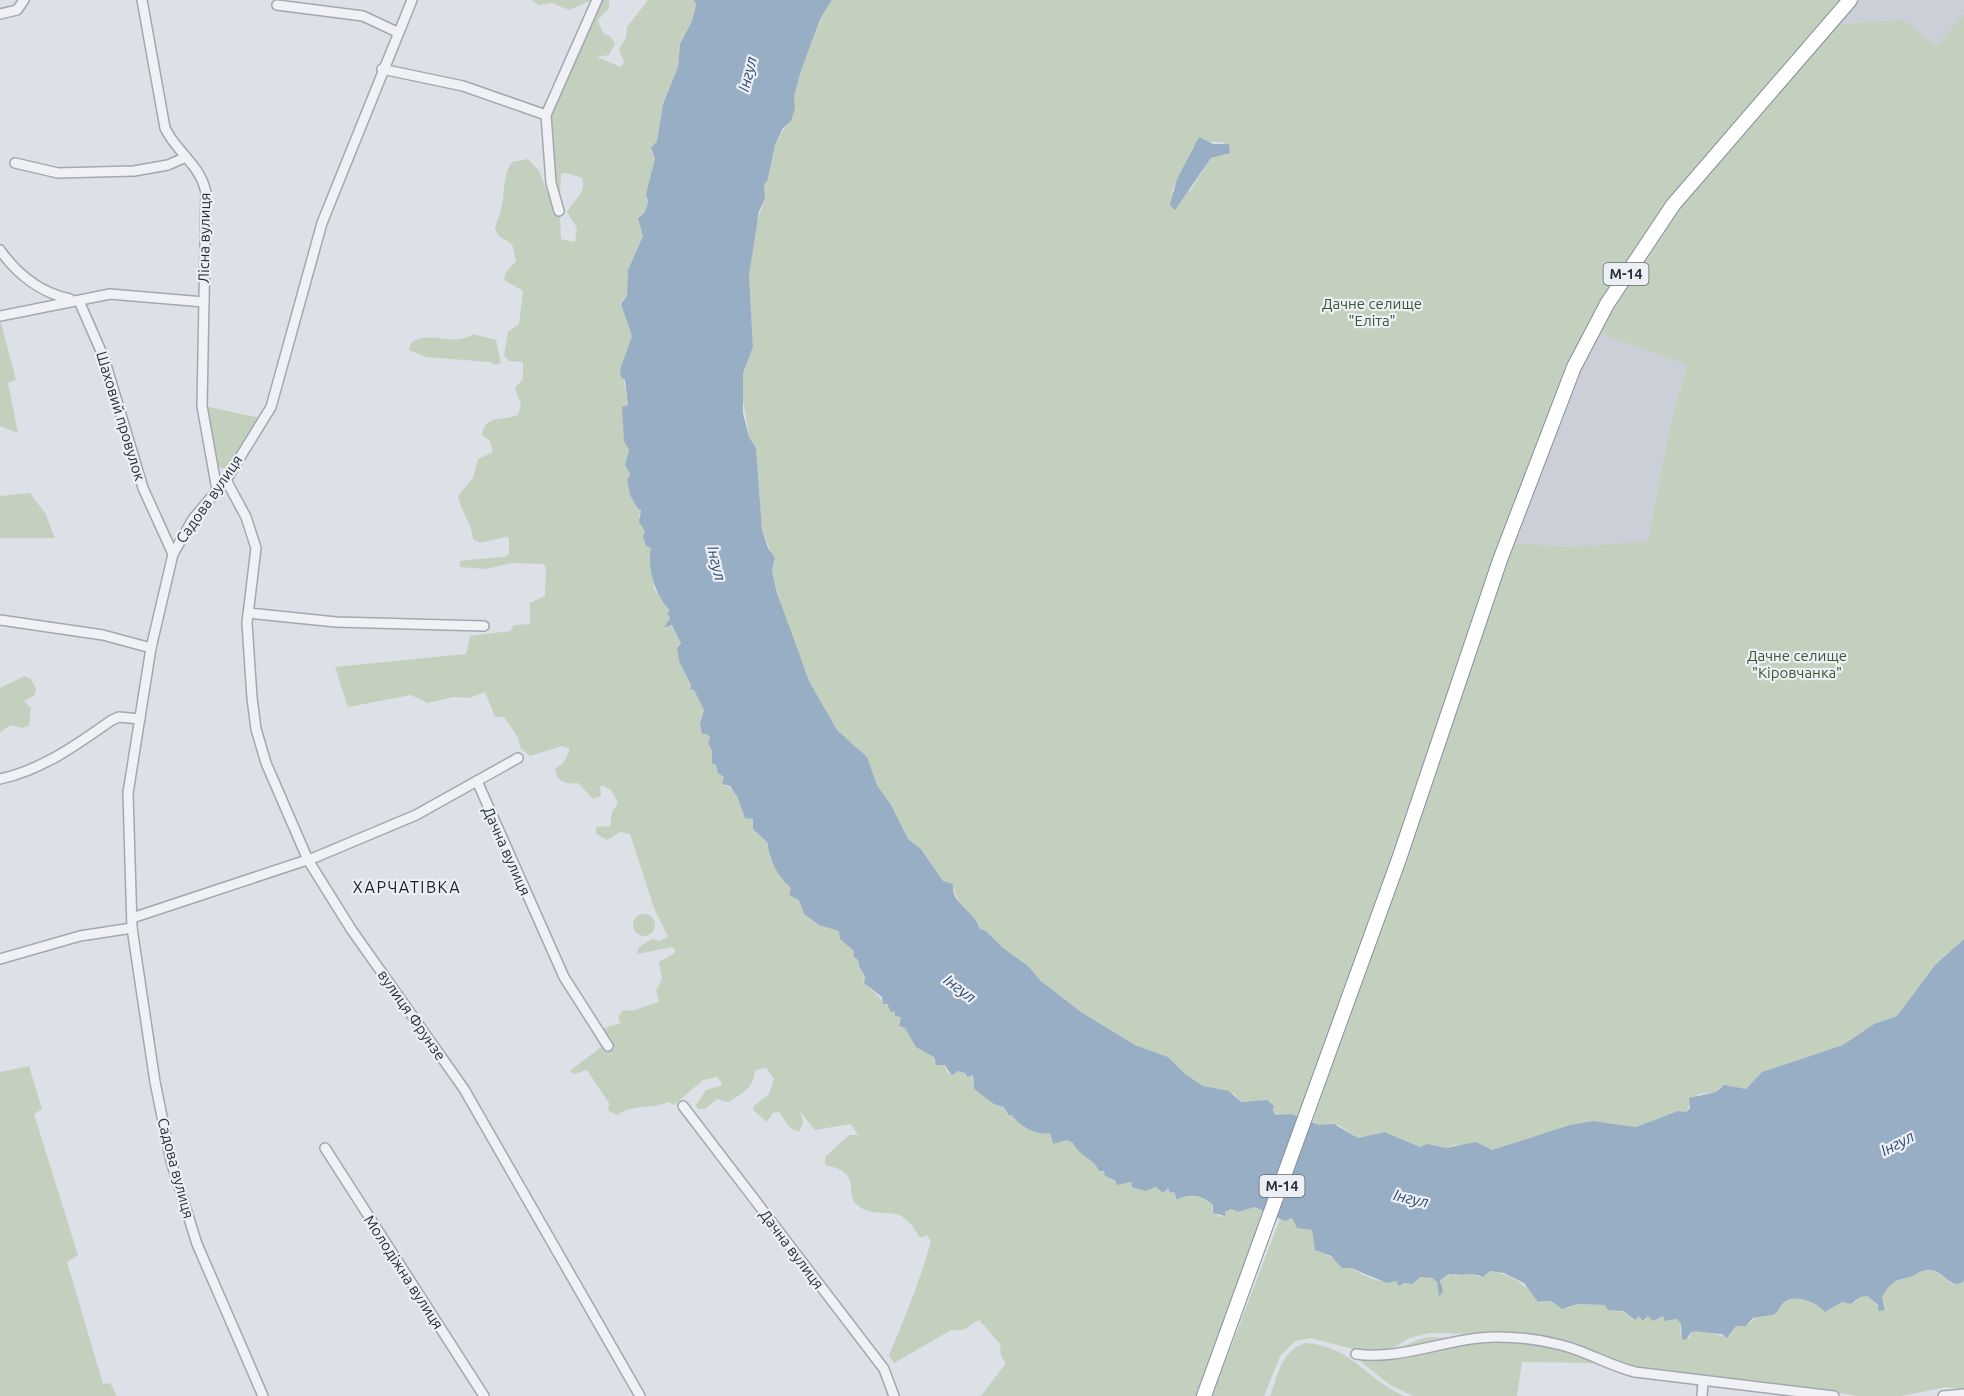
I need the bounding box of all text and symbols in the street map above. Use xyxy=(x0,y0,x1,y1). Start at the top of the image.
water label: Інгул xyxy=(734,54,760,93)
street label: Лісна вулиця xyxy=(195,193,213,283)
road number: М-14 xyxy=(1604,263,1648,285)
park label: Дачне селище "Еліта" xyxy=(1322,295,1422,329)
street label: Шаховий провулок xyxy=(93,349,149,483)
street label: Садова вулиця xyxy=(172,452,246,546)
water label: Інгул xyxy=(704,544,730,583)
park label: Дачне селище "Кіровчанка" xyxy=(1747,647,1847,681)
street label: Дачна вулиця xyxy=(480,804,534,898)
district label: ХАРЧАТІВКА xyxy=(353,878,461,896)
street label: вулиця Фрунзе xyxy=(375,967,449,1063)
water label: Інгул xyxy=(940,970,980,1006)
street label: Садова вулиця xyxy=(154,1116,198,1220)
water label: Інгул xyxy=(1877,1127,1917,1159)
road number: М-14 xyxy=(1260,1175,1304,1197)
water label: Інгул xyxy=(1392,1185,1431,1211)
street label: Дачна вулиця xyxy=(756,1206,828,1292)
street label: Молодіжна вулиця xyxy=(361,1212,447,1332)

